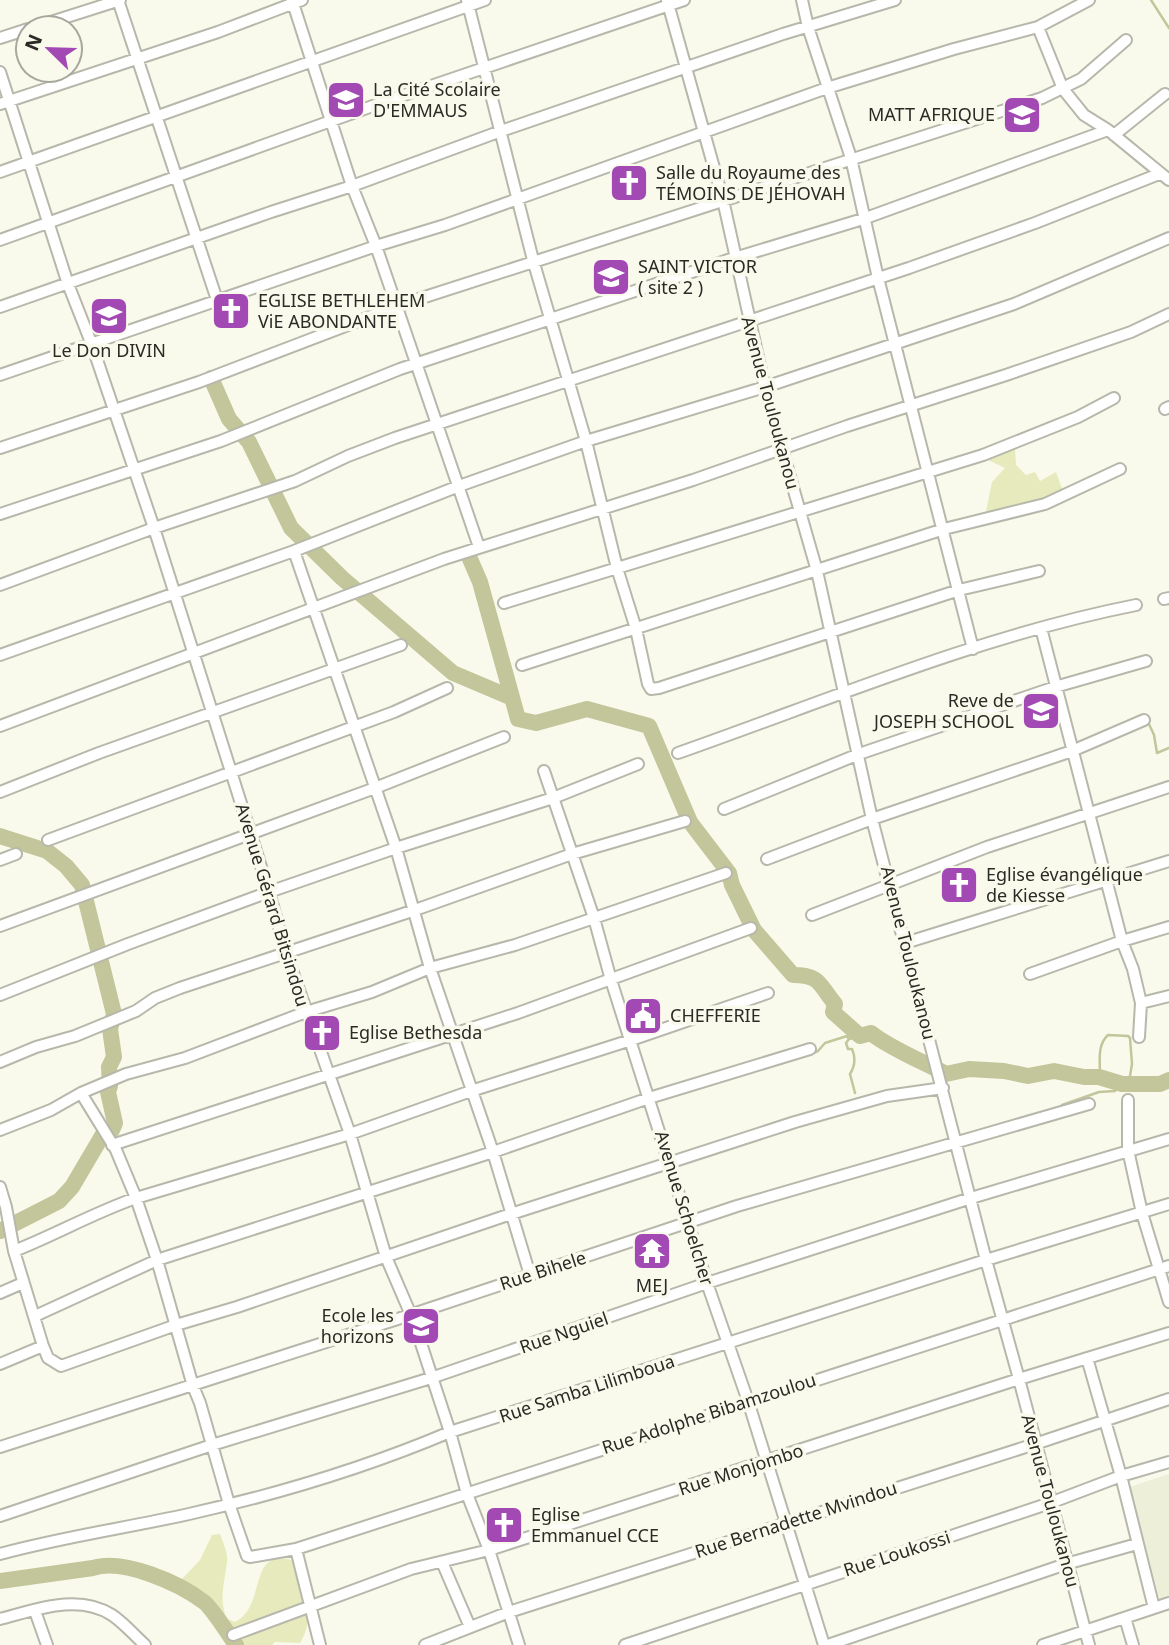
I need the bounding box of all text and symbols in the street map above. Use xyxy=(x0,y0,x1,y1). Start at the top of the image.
north arrow xyxy=(14,14,84,84)
text: N xyxy=(18,30,48,55)
place label: La Cité Scolaire D'EMMAUS xyxy=(373,77,501,122)
school or university icon: La Cité Scolaire D'EMMAUS xyxy=(325,79,367,121)
school or university icon: MATT AFRIQUE xyxy=(1001,94,1043,136)
place label: MATT AFRIQUE xyxy=(868,102,995,126)
place label: Salle du Royaume des TÉMOINS DE JÉHOVAH xyxy=(656,160,846,205)
church icon: Salle du Royaume des TÉMOINS DE JÉHOVAH xyxy=(608,162,650,204)
place label: SAINT VICTOR ( site 2 ) xyxy=(638,254,757,299)
school or university icon: SAINT VICTOR ( site 2 ) xyxy=(590,256,632,298)
place label: EGLISE BETHLEHEM ViE ABONDANTE xyxy=(258,288,425,333)
church icon: EGLISE BETHLEHEM ViE ABONDANTE xyxy=(210,290,252,332)
school or university icon: Le Don DIVIN xyxy=(88,295,130,337)
street label: Avenue Touloukanou xyxy=(736,314,806,492)
place label: Le Don DIVIN xyxy=(52,338,166,362)
place label: Reve de JOSEPH SCHOOL xyxy=(872,688,1014,733)
school or university icon: Reve de JOSEPH SCHOOL xyxy=(1020,690,1062,732)
street label: Avenue Gérard Bitsindou xyxy=(231,800,315,1009)
place label: Eglise évangélique de Kiesse xyxy=(986,862,1143,907)
street label: Avenue Touloukanou xyxy=(876,863,942,1042)
church icon: Eglise évangélique de Kiesse xyxy=(938,864,980,906)
public building icon: CHEFFERIE xyxy=(622,995,664,1037)
place label: CHEFFERIE xyxy=(670,1003,761,1027)
church icon: Eglise Bethesda xyxy=(301,1012,343,1054)
place label: Eglise Bethesda xyxy=(349,1020,482,1044)
street label: Avenue Schoelcher xyxy=(650,1127,720,1289)
temple icon: MEJ xyxy=(631,1230,673,1272)
street label: Rue Bihele xyxy=(496,1245,589,1295)
place label: MEJ xyxy=(636,1273,668,1297)
place label: Ecole les horizons xyxy=(321,1303,394,1348)
school or university icon: Ecole les horizons xyxy=(400,1305,442,1347)
street label: Rue Nguiel xyxy=(516,1306,611,1358)
street label: Rue Samba Lilimboua xyxy=(496,1348,678,1428)
street label: Rue Adolphe Bibamzoulou xyxy=(599,1367,819,1459)
street label: Avenue Touloukanou xyxy=(1016,1412,1086,1590)
street label: Rue Monjombo xyxy=(675,1438,806,1501)
street label: Rue Bernadette Mvindou xyxy=(692,1475,900,1563)
place label: Eglise Emmanuel CCE xyxy=(531,1502,659,1547)
church icon: Eglise Emmanuel CCE xyxy=(483,1504,525,1546)
street label: Rue Loukossi xyxy=(840,1524,953,1582)

